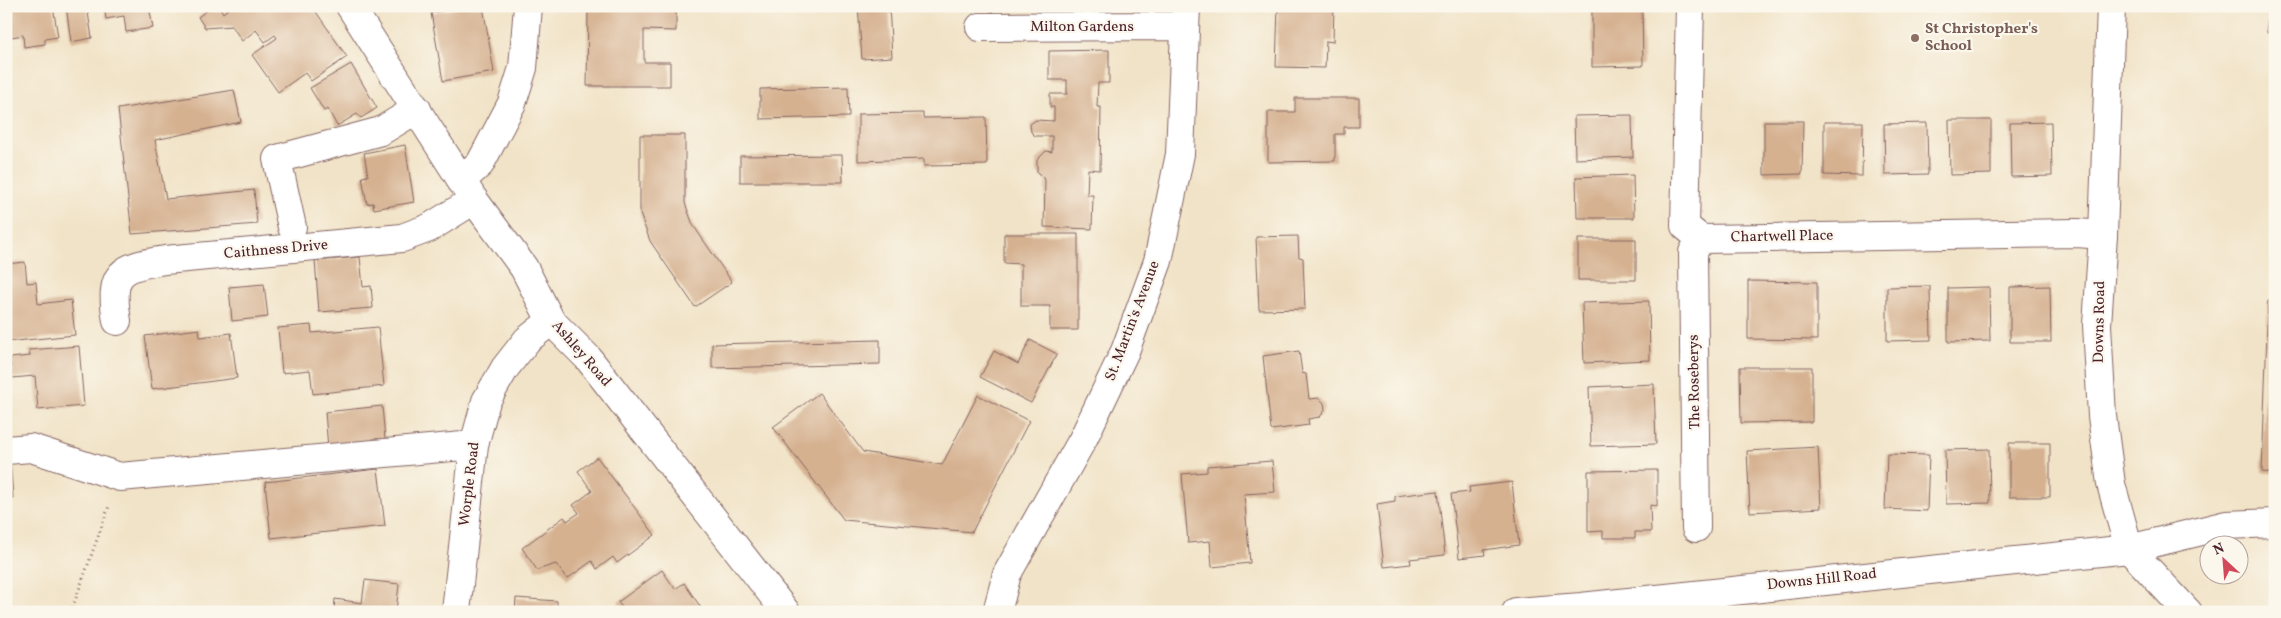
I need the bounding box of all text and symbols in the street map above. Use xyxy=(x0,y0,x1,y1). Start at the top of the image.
street label: Milton Gardens xyxy=(1030,17,1134,38)
place label: St Christopher's School xyxy=(1925,19,2038,57)
marker: St Christopher's School xyxy=(1909,32,1921,44)
street label: Chartwell Place xyxy=(1730,226,1834,248)
street label: Caithness Drive xyxy=(223,235,329,265)
street label: St. Martin's Avenue xyxy=(1100,258,1166,384)
street label: Downs Road xyxy=(2089,281,2111,363)
street label: Ashley Road xyxy=(546,316,616,392)
street label: The Roseberys xyxy=(1684,334,1706,430)
street label: Worple Road xyxy=(454,441,486,527)
north arrow xyxy=(2198,536,2248,586)
text: N xyxy=(2210,539,2228,560)
street label: Downs Hill Road xyxy=(1766,564,1878,596)

